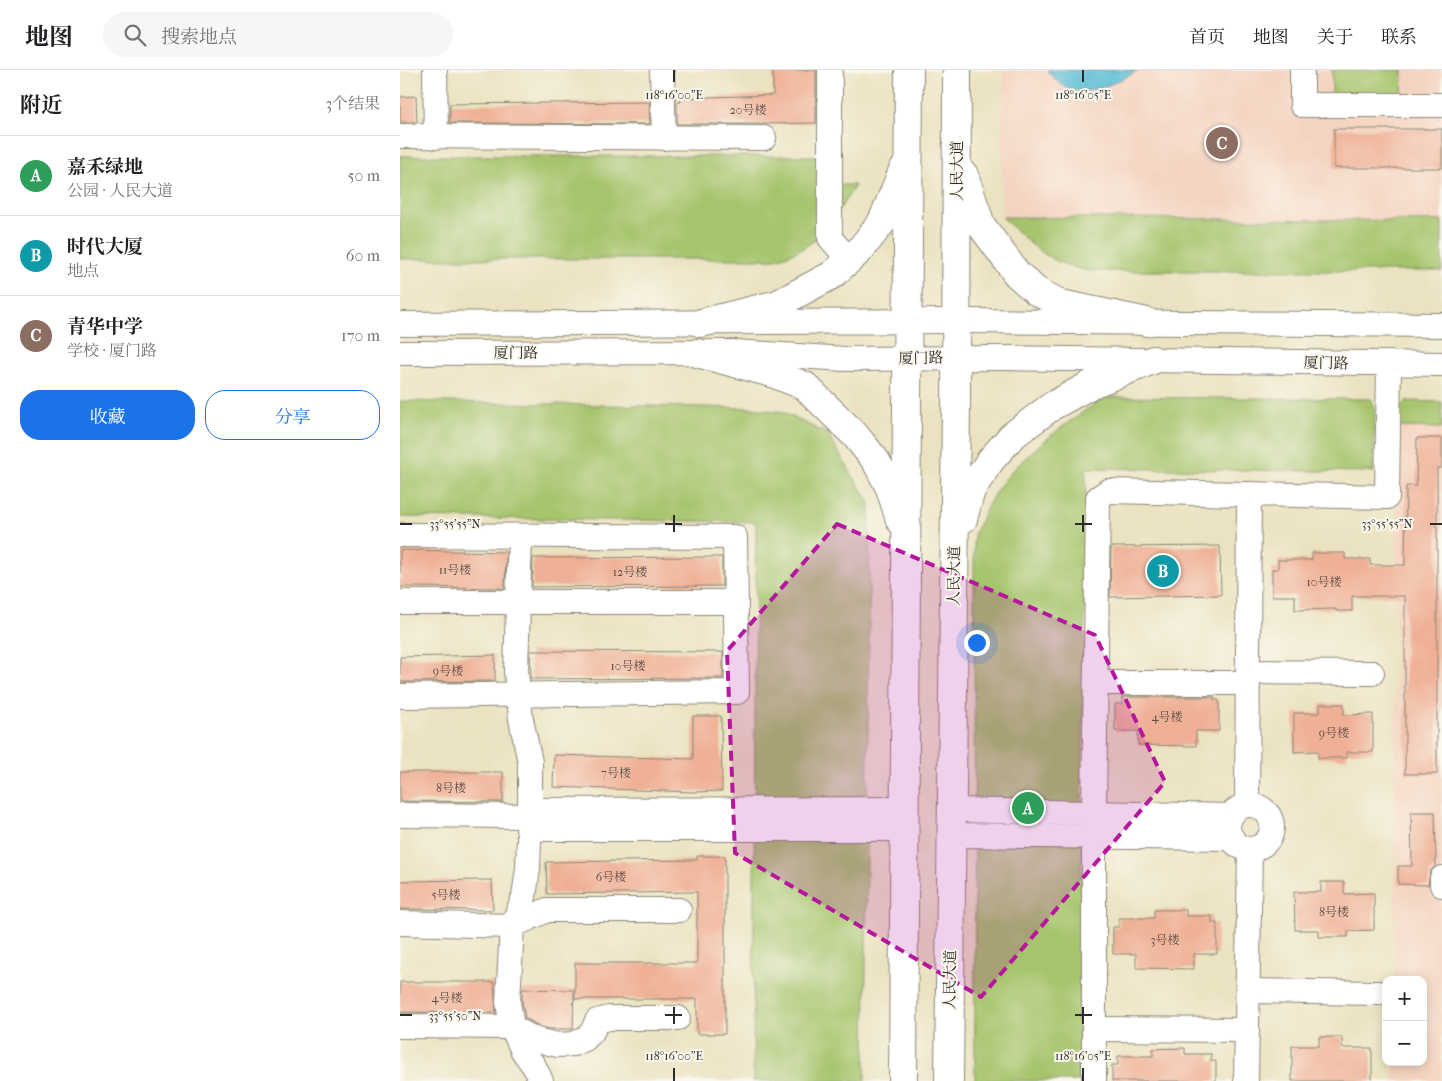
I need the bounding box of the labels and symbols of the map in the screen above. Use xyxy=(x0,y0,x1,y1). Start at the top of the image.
text: 118°16'00"E xyxy=(645,88,703,102)
text: 118°16'05"E xyxy=(1055,88,1111,102)
house number: 20号楼 xyxy=(730,103,766,117)
pin: C xyxy=(1206,124,1238,162)
street label: 人民大道 xyxy=(948,141,966,201)
street label: 厦门路 xyxy=(493,344,539,362)
street label: 厦门路 xyxy=(898,349,944,367)
street label: 厦门路 xyxy=(1303,354,1349,372)
text: 33°55'55"N xyxy=(429,517,481,531)
text: 33°55'55"N xyxy=(1361,517,1413,531)
street label: 人民大道 xyxy=(944,546,964,606)
pin: B xyxy=(1147,552,1179,590)
house number: 11号楼 xyxy=(439,563,471,577)
house number: 12号楼 xyxy=(613,565,647,579)
house number: 10号楼 xyxy=(1307,575,1341,589)
your location xyxy=(964,630,990,656)
house number: 10号楼 xyxy=(611,659,645,673)
house number: 9号楼 xyxy=(433,664,463,678)
house number: 4号楼 xyxy=(1151,710,1183,724)
house number: 9号楼 xyxy=(1319,726,1349,740)
house number: 7号楼 xyxy=(601,766,631,780)
house number: 8号楼 xyxy=(436,781,466,795)
pin: A xyxy=(1012,789,1044,827)
house number: 6号楼 xyxy=(596,870,626,884)
house number: 5号楼 xyxy=(431,888,461,902)
house number: 8号楼 xyxy=(1319,905,1349,919)
house number: 3号楼 xyxy=(1151,933,1179,947)
street label: 人民大道 xyxy=(940,950,960,1010)
house number: 4号楼 xyxy=(431,991,463,1005)
text: 33°55'50"N xyxy=(429,1009,481,1023)
text: 118°16'00"E xyxy=(645,1049,703,1063)
text: 118°16'05"E xyxy=(1055,1049,1111,1063)

